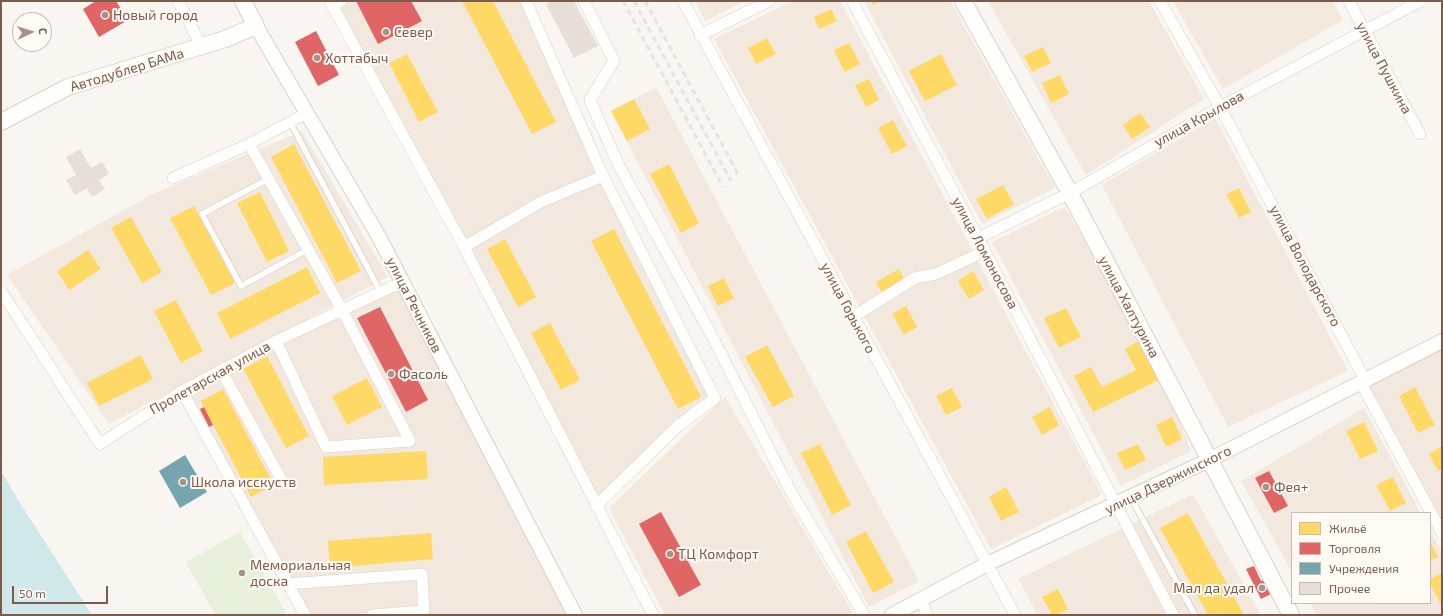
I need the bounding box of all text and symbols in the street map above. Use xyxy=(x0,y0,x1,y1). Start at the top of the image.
place label: Новый город xyxy=(113,7,198,23)
marker: Новый город xyxy=(100,10,110,20)
north arrow xyxy=(12,12,52,52)
street label: улица Пушкина xyxy=(1353,19,1415,117)
place label: Север xyxy=(394,24,433,40)
marker: Север xyxy=(381,27,391,37)
text: С xyxy=(37,28,50,35)
street label: Автодублер БАМа xyxy=(68,45,186,95)
place label: Хоттабыч xyxy=(325,50,388,66)
marker: Хоттабыч xyxy=(312,53,322,63)
street label: улица Крылова xyxy=(1151,87,1247,151)
street label: улица Ломоносова xyxy=(948,194,1022,312)
street label: улица Володарского xyxy=(1266,202,1344,330)
street label: улица Халтурина xyxy=(1095,253,1163,361)
street label: улица Речников xyxy=(383,254,445,356)
street label: улица Горького xyxy=(817,260,879,356)
street label: Пролетарская улица xyxy=(147,338,273,418)
place label: Фасоль xyxy=(399,366,448,382)
marker: Фасоль xyxy=(386,369,396,379)
street label: улица Дзержинского xyxy=(1102,442,1234,518)
place label: Школа исскуств xyxy=(191,474,296,490)
marker: Школа исскуств xyxy=(178,477,188,487)
place label: Фея+ xyxy=(1274,479,1308,495)
marker: Фея+ xyxy=(1261,482,1271,492)
legend xyxy=(1291,512,1431,604)
text: Жильё xyxy=(1329,521,1366,535)
text: Торговля xyxy=(1329,541,1381,555)
place label: ТЦ Комфорт xyxy=(678,546,759,562)
marker: ТЦ Комфорт xyxy=(665,549,675,559)
place label: Мемориальная доска xyxy=(250,557,351,590)
text: Учреждения xyxy=(1329,561,1399,575)
marker: Мемориальная доска xyxy=(237,568,247,578)
scale bar xyxy=(14,578,110,604)
place label: Мал да удал xyxy=(1173,580,1254,596)
text: Прочее xyxy=(1329,581,1370,595)
marker: Мал да удал xyxy=(1257,583,1267,593)
text: 50 m xyxy=(19,586,46,600)

